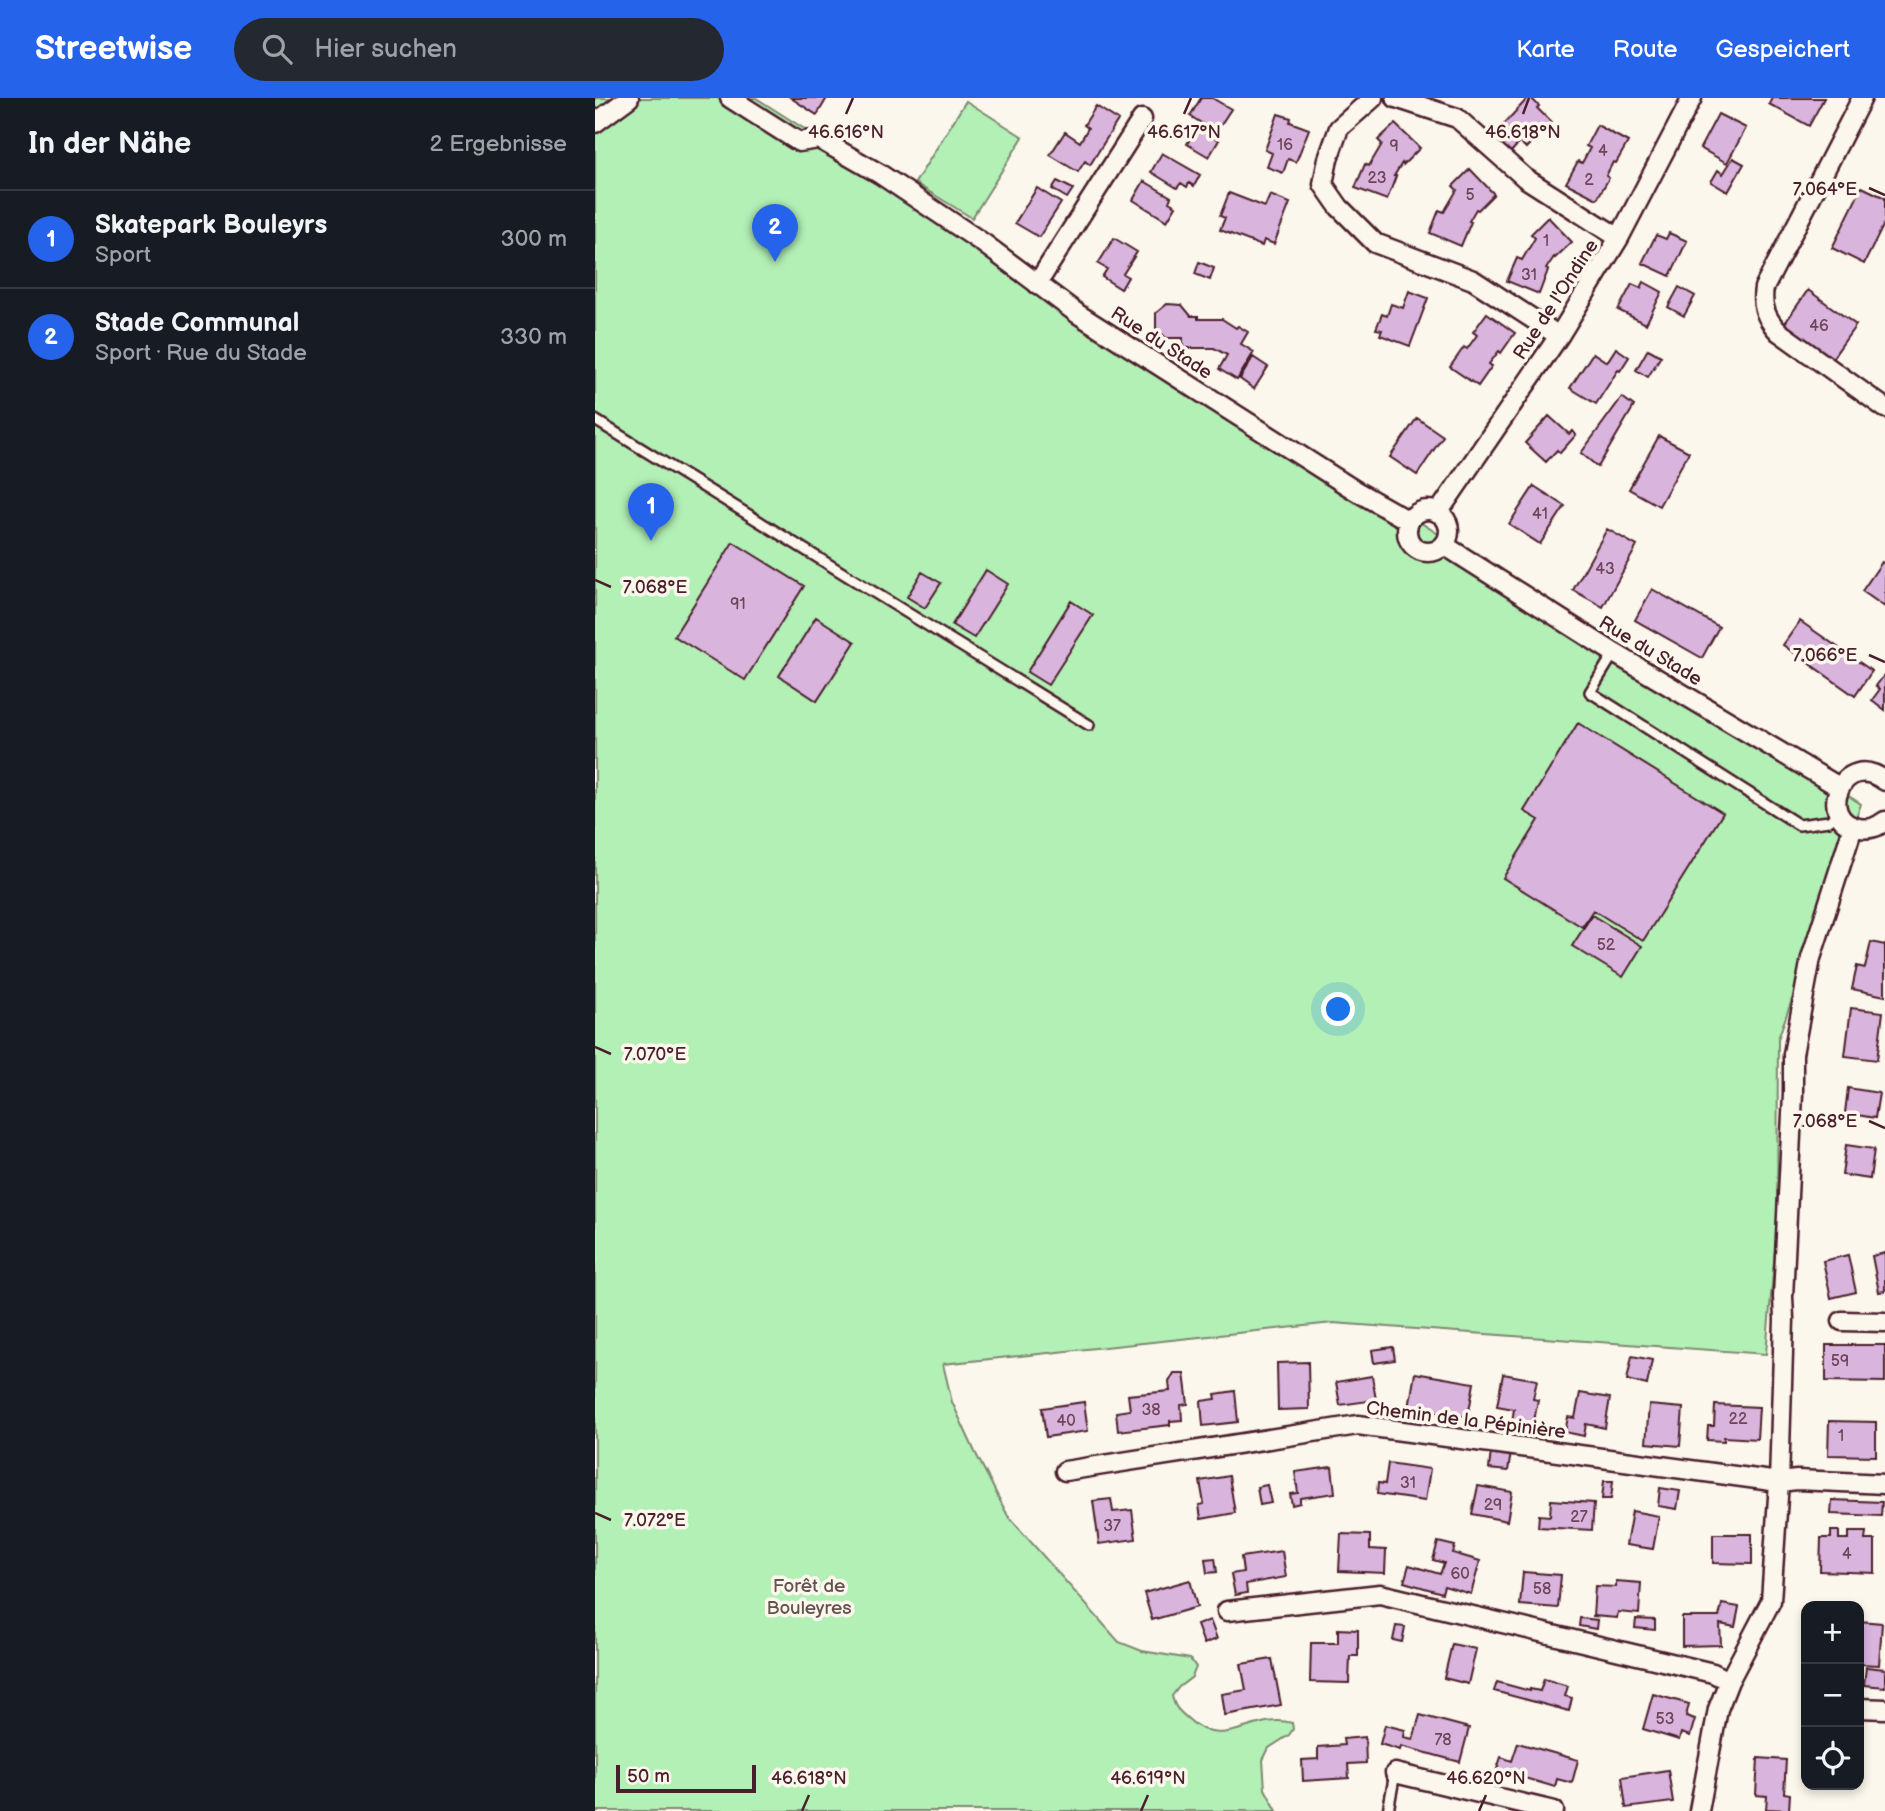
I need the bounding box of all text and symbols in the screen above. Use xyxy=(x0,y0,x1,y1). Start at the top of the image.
search box xyxy=(234,18,724,81)
text: Streetwise xyxy=(35,29,192,69)
icon: search xyxy=(258,30,296,68)
text: Hier suchen xyxy=(314,34,457,65)
text: Karte xyxy=(1516,35,1575,64)
text: Route xyxy=(1613,35,1678,64)
text: Gespeichert xyxy=(1716,35,1850,64)
text: 46.616°N xyxy=(808,122,884,143)
text: 46.617°N xyxy=(1147,122,1221,143)
text: 46.618°N xyxy=(1485,122,1561,143)
text: In der Nähe xyxy=(28,126,191,162)
text: 2 Ergebnisse xyxy=(430,130,567,158)
house number: 16 xyxy=(1277,136,1293,155)
house number: 9 xyxy=(1389,137,1399,156)
house number: 4 xyxy=(1598,142,1608,161)
house number: 23 xyxy=(1368,169,1387,188)
house number: 2 xyxy=(1584,171,1594,190)
text: 7.064°E xyxy=(1793,179,1857,200)
house number: 5 xyxy=(1465,186,1475,205)
pin: 2 xyxy=(752,204,798,262)
text: Skatepark Bouleyrs xyxy=(95,210,327,241)
text: 1 xyxy=(46,225,56,253)
text: 300 m xyxy=(501,225,567,253)
house number: 1 xyxy=(1543,232,1549,251)
street label: Rue de l'Ondine xyxy=(1509,235,1604,364)
text: Sport xyxy=(95,241,151,269)
house number: 31 xyxy=(1521,266,1537,285)
street label: Rue du Stade xyxy=(1106,302,1216,385)
text: Stade Communal xyxy=(95,308,299,339)
house number: 46 xyxy=(1809,317,1829,336)
text: 2 xyxy=(44,323,58,351)
text: 330 m xyxy=(500,323,567,351)
text: Sport · Rue du Stade xyxy=(95,339,307,367)
pin: 1 xyxy=(628,483,674,541)
house number: 41 xyxy=(1532,505,1548,524)
house number: 43 xyxy=(1595,560,1615,579)
text: 7.068°E xyxy=(623,577,687,598)
house number: 91 xyxy=(730,595,746,614)
street label: Rue du Stade xyxy=(1594,611,1706,691)
text: 7.066°E xyxy=(1793,645,1857,666)
house number: 52 xyxy=(1597,936,1616,955)
your location xyxy=(1321,992,1355,1026)
text: 7.070°E xyxy=(624,1044,686,1065)
text: 7.068°E xyxy=(1793,1111,1857,1132)
house number: 59 xyxy=(1831,1352,1849,1371)
street label: Chemin de la Pépinière xyxy=(1365,1397,1567,1444)
house number: 38 xyxy=(1141,1401,1161,1420)
house number: 22 xyxy=(1729,1410,1748,1429)
house number: 40 xyxy=(1056,1412,1076,1431)
house number: 1 xyxy=(1838,1427,1844,1446)
house number: 31 xyxy=(1400,1474,1416,1493)
house number: 29 xyxy=(1484,1496,1502,1515)
house number: 27 xyxy=(1570,1508,1588,1527)
text: 7.072°E xyxy=(624,1510,686,1531)
house number: 37 xyxy=(1103,1517,1121,1536)
house number: 4 xyxy=(1842,1545,1852,1564)
house number: 60 xyxy=(1450,1565,1470,1584)
park label: Forêt de Bouleyres xyxy=(766,1575,852,1620)
house number: 58 xyxy=(1533,1580,1551,1599)
map controls xyxy=(1801,1601,1864,1790)
button: + xyxy=(1801,1601,1864,1664)
button: − xyxy=(1801,1664,1864,1727)
house number: 53 xyxy=(1655,1710,1675,1729)
button: locate xyxy=(1801,1727,1864,1790)
house number: 78 xyxy=(1434,1731,1452,1750)
scale bar xyxy=(616,1762,756,1794)
text: 50 m xyxy=(627,1765,670,1788)
text: 46.618°N xyxy=(771,1768,847,1789)
text: 46.619°N xyxy=(1110,1768,1186,1789)
text: 46.620°N xyxy=(1446,1768,1526,1789)

